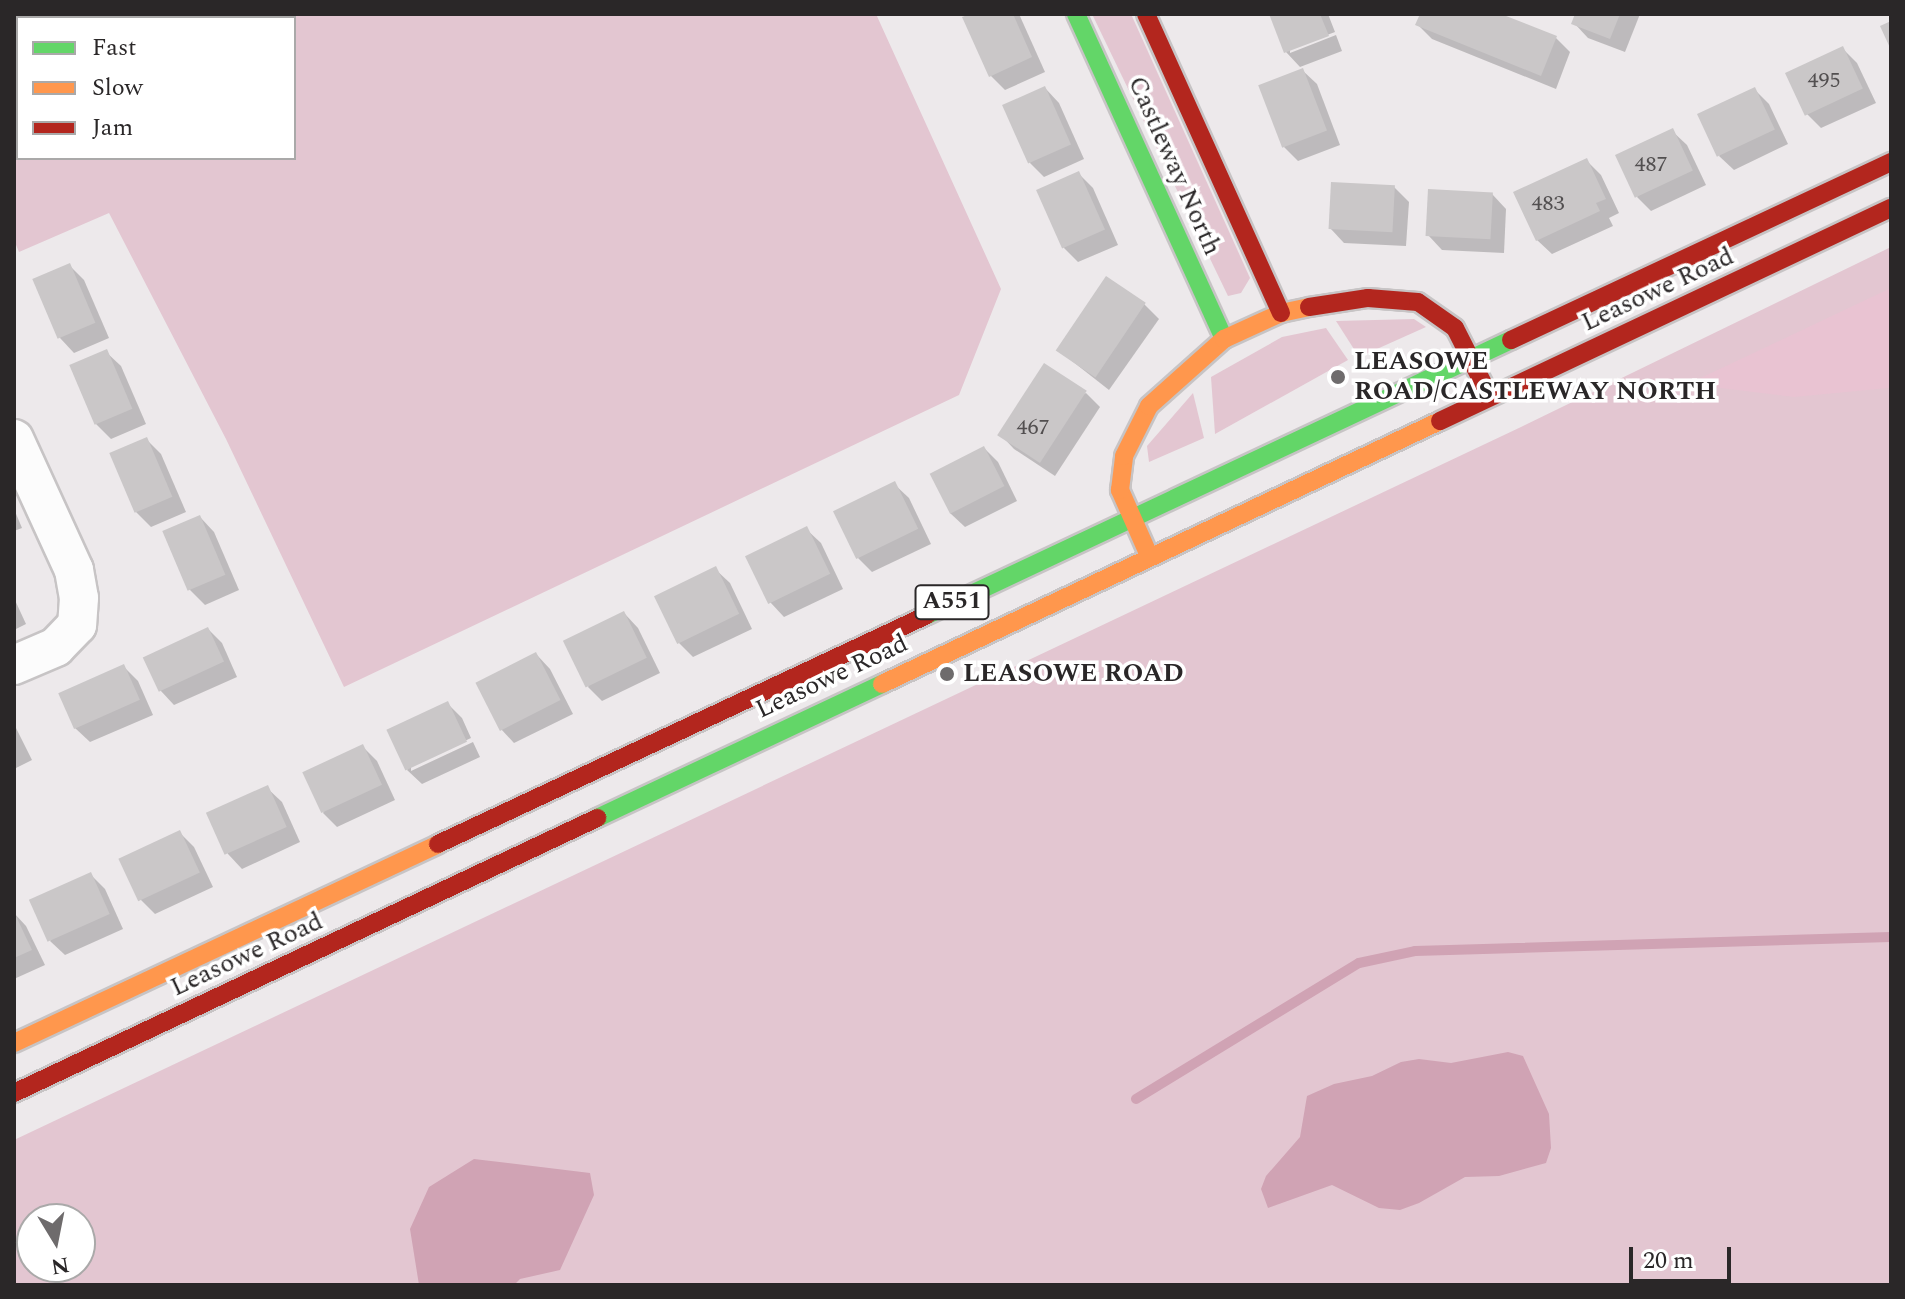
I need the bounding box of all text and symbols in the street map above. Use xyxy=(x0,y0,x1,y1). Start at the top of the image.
legend xyxy=(16,16,296,160)
text: Fast xyxy=(92,30,137,66)
house number: 495 xyxy=(1808,68,1840,94)
text: Slow xyxy=(92,70,143,106)
street label: Castleway North xyxy=(1121,72,1227,260)
text: Jam xyxy=(92,110,133,146)
house number: 487 xyxy=(1635,152,1667,178)
house number: 483 xyxy=(1532,191,1564,217)
street label: Leasowe Road xyxy=(1577,241,1739,339)
place label: LEASOWE ROAD/CASTLEWAY NORTH xyxy=(1354,346,1716,408)
marker: LEASOWE ROAD/CASTLEWAY NORTH xyxy=(1329,368,1347,386)
house number: 467 xyxy=(1017,415,1049,441)
road number: A551 xyxy=(914,582,990,622)
street label: Leasowe Road xyxy=(751,628,913,726)
place label: LEASOWE ROAD xyxy=(963,658,1184,690)
marker: LEASOWE ROAD xyxy=(938,665,956,683)
street label: Leasowe Road xyxy=(166,906,328,1004)
north arrow xyxy=(16,1203,96,1283)
scale bar xyxy=(1633,1231,1735,1281)
text: 20 m xyxy=(1643,1243,1694,1279)
text: N xyxy=(48,1247,72,1283)

